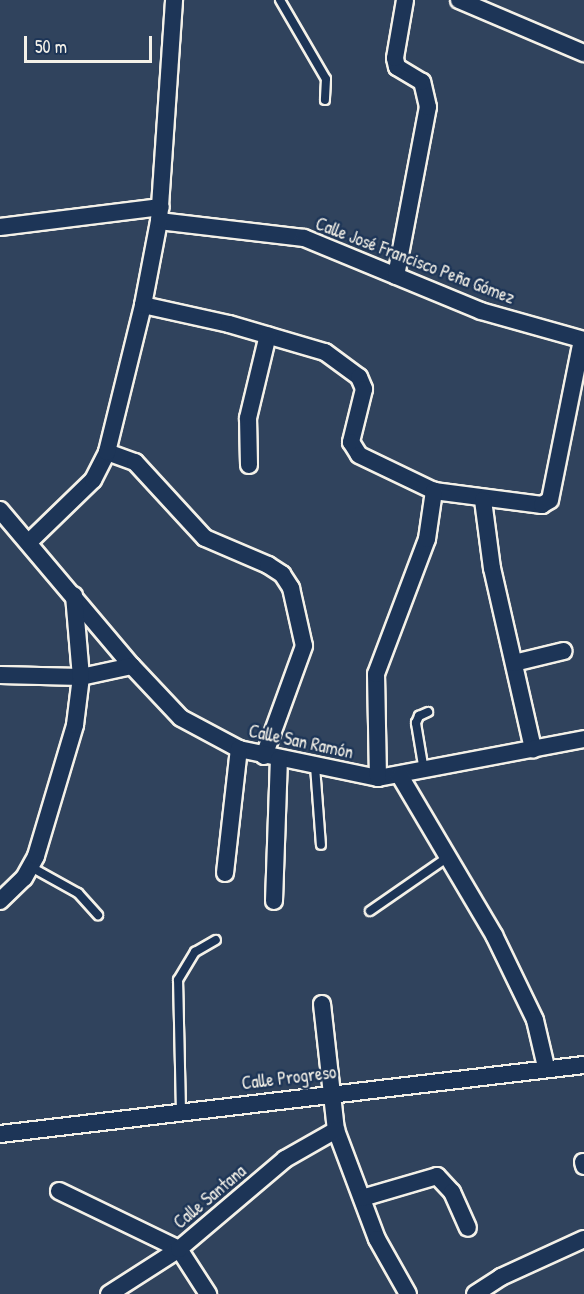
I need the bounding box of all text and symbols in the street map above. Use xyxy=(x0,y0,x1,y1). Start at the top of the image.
scale bar xyxy=(27,24,154,62)
text: 50 m xyxy=(35,34,67,59)
street label: Calle José Francisco Peña Gómez xyxy=(312,213,518,309)
street label: Calle San Ramón xyxy=(247,720,355,764)
street label: Calle Progreso xyxy=(240,1061,338,1095)
street label: Calle Santana xyxy=(169,1160,251,1234)

